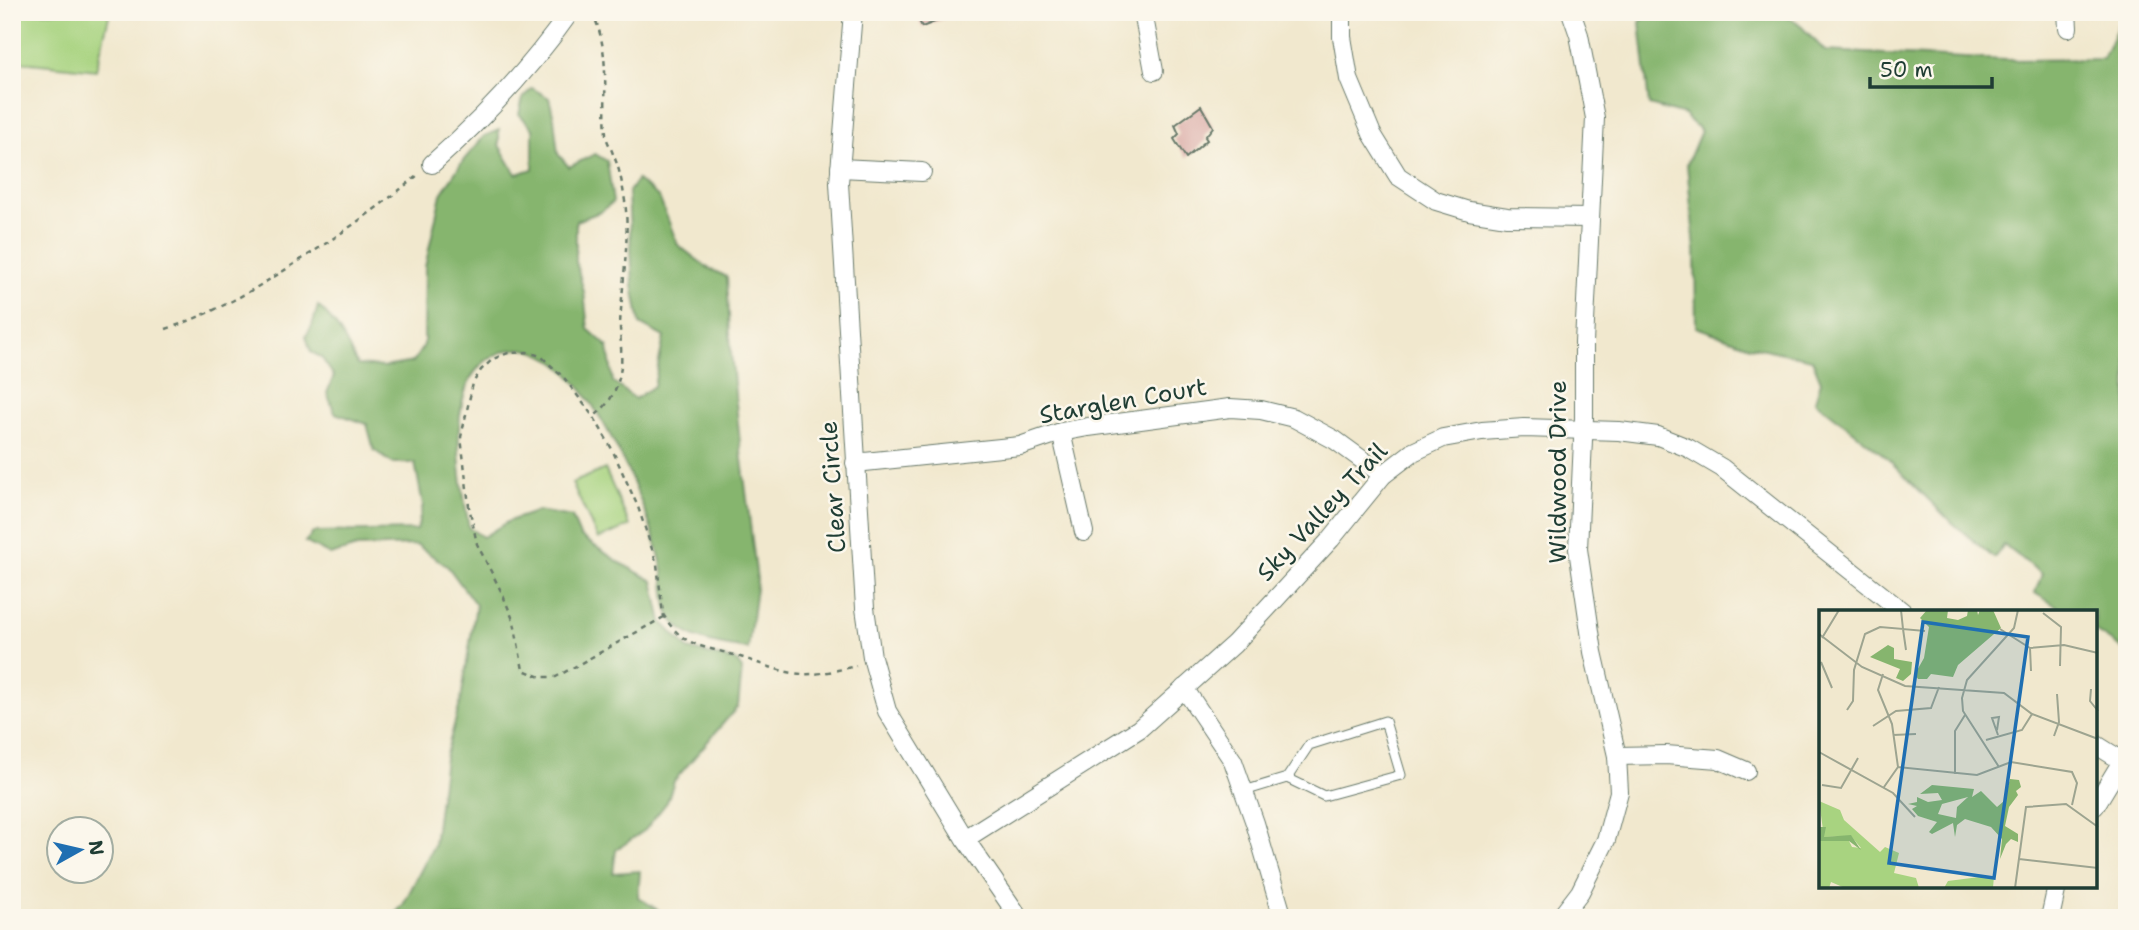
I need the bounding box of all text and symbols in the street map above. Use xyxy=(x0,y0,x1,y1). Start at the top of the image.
scale bar xyxy=(1870,46,1992,90)
text: 50 m xyxy=(1880,56,1933,84)
street label: Starglen Court xyxy=(1037,371,1209,431)
street label: Wildwood Drive xyxy=(1542,380,1574,564)
street label: Clear Circle xyxy=(812,420,854,554)
street label: Sky Valley Trail xyxy=(1250,435,1395,588)
inset map xyxy=(1819,610,2097,888)
north arrow xyxy=(46,814,116,884)
text: N xyxy=(83,839,110,857)

